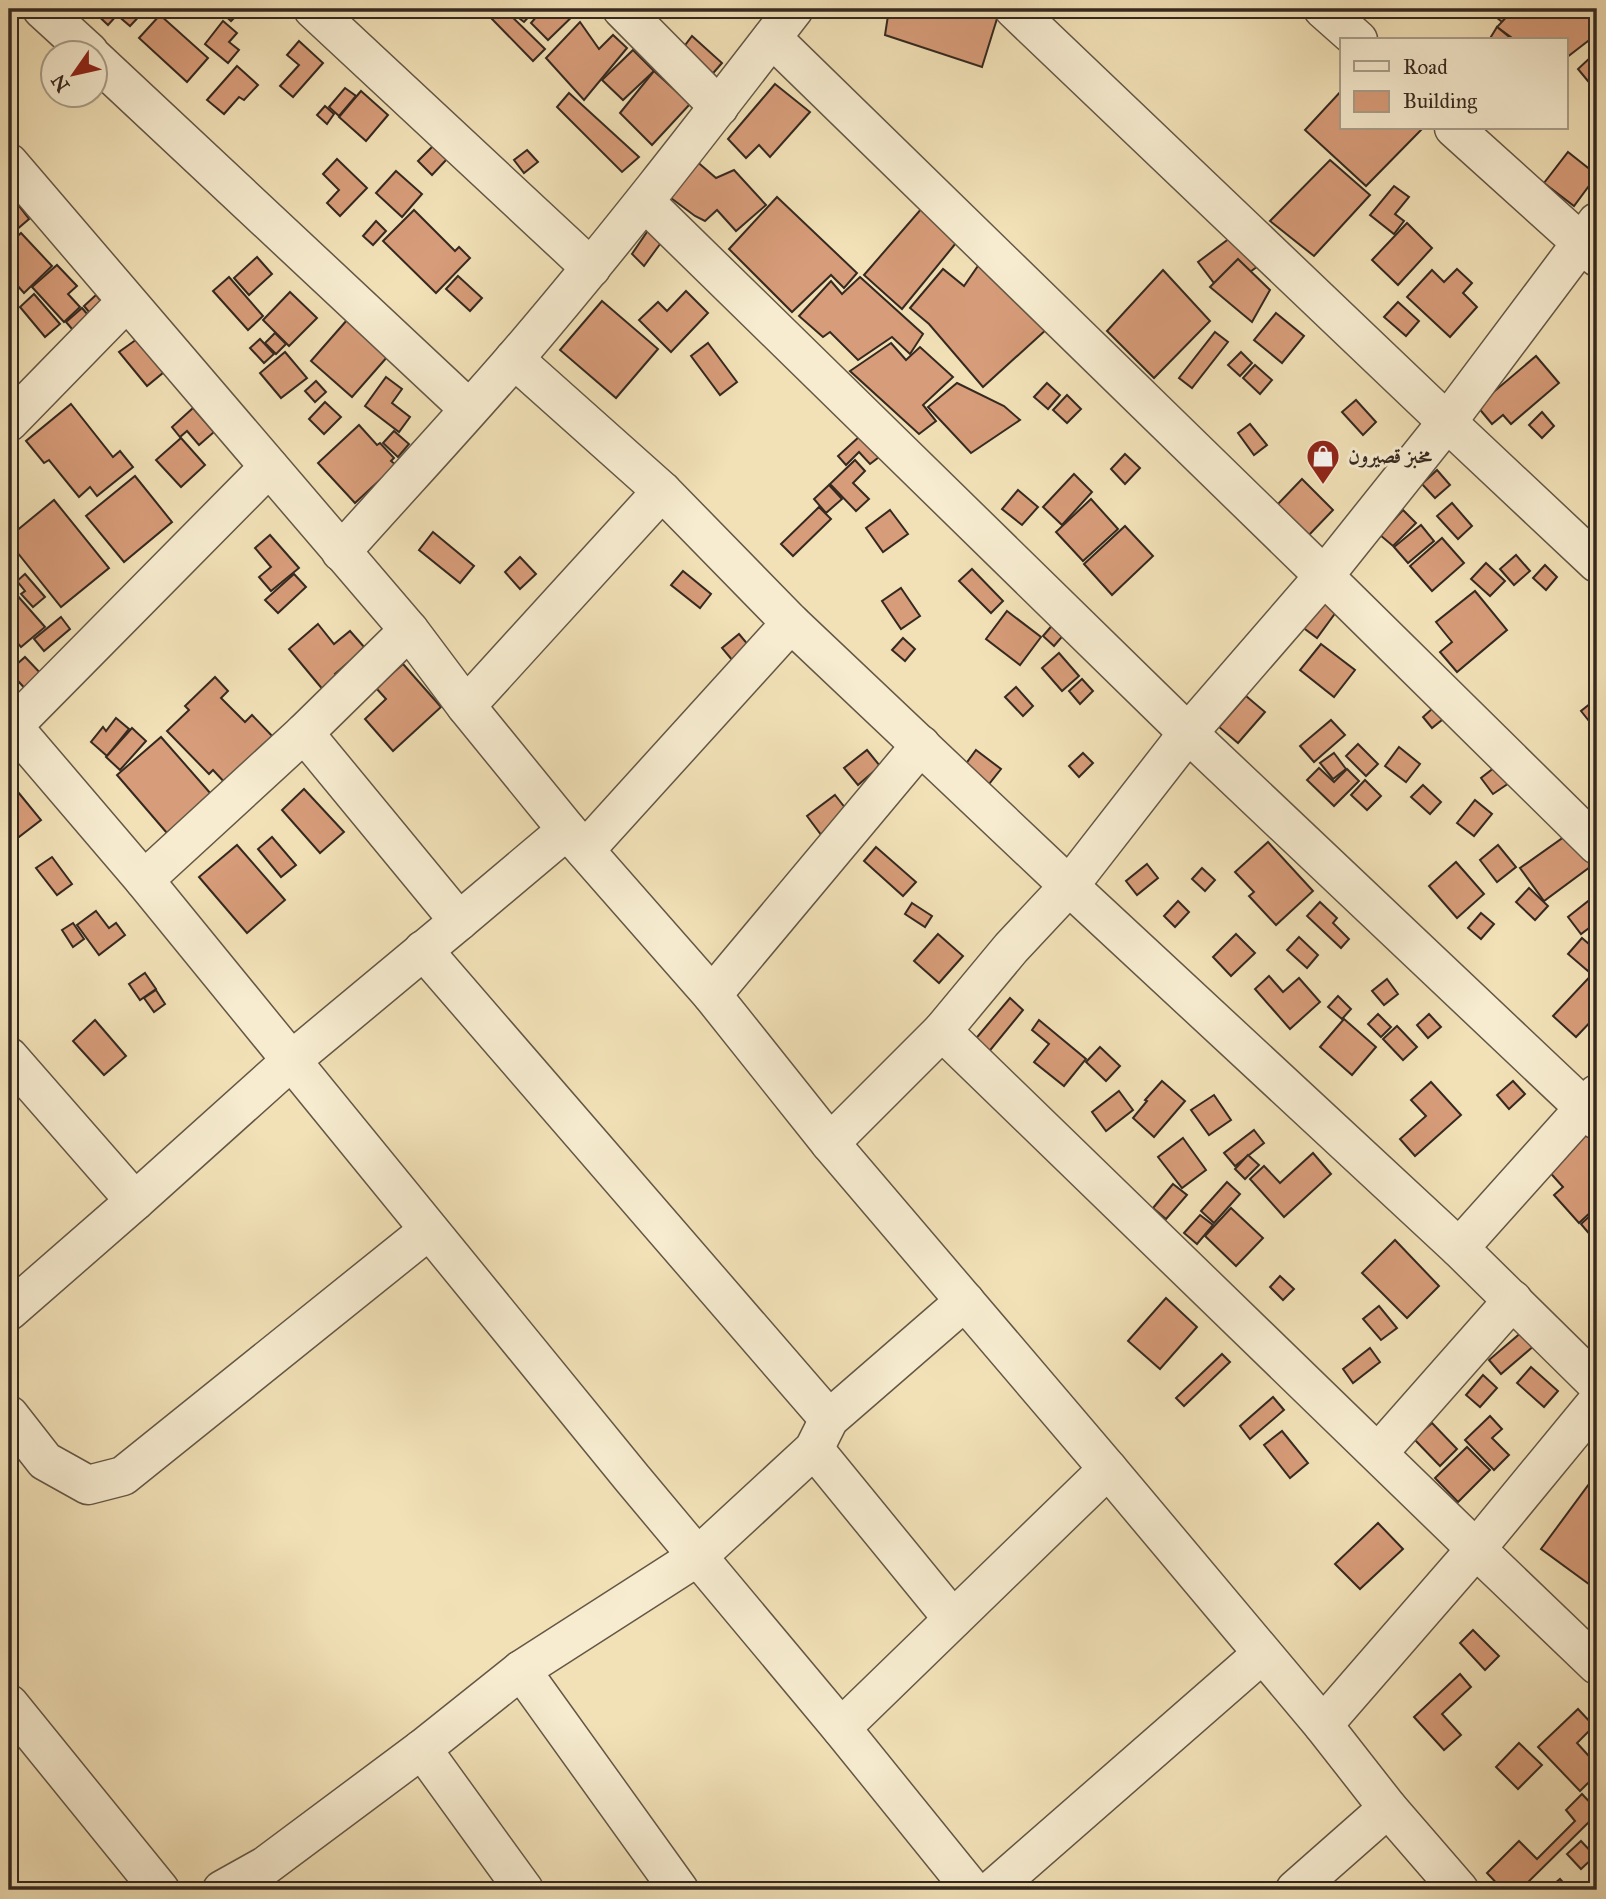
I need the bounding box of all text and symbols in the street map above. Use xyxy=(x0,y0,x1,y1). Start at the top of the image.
north arrow xyxy=(38,38,108,108)
legend xyxy=(1340,38,1568,130)
text: Road xyxy=(1403,54,1448,80)
text: N xyxy=(46,70,74,96)
text: Building xyxy=(1403,88,1477,114)
shop icon: مخبز قصيرون xyxy=(1304,437,1342,486)
place label: مخبز قصيرون xyxy=(1348,443,1433,469)

